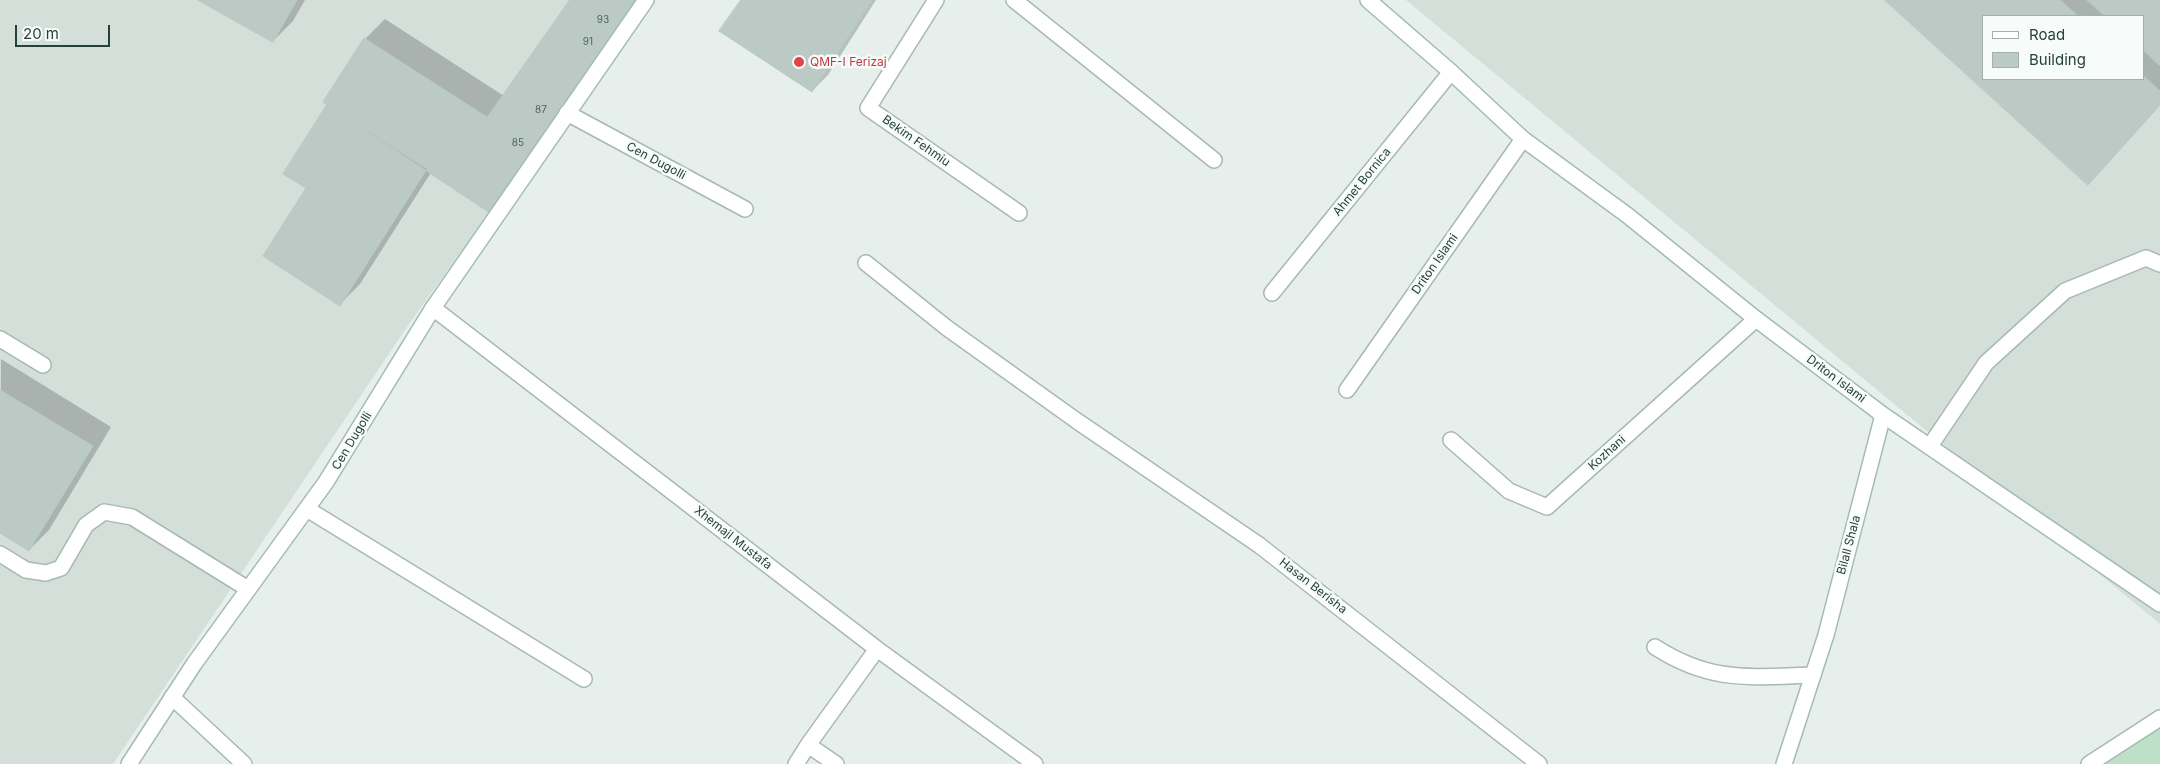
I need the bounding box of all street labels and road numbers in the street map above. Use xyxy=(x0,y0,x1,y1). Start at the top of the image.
street label: Bekim Fehmiu xyxy=(879,112,953,170)
street label: Cen Dugolli xyxy=(624,139,688,183)
street label: Ahmet Bornica xyxy=(1330,145,1394,219)
street label: Driton Islami xyxy=(1409,231,1461,297)
street label: Driton Islami xyxy=(1804,352,1868,406)
street label: Cen Dugolli xyxy=(329,409,375,473)
street label: Kozhani xyxy=(1585,433,1629,473)
street label: Xhemajl Mustafa xyxy=(691,503,775,573)
street label: Bilall Shala xyxy=(1834,514,1864,576)
street label: Hasan Berisha xyxy=(1276,555,1350,617)

